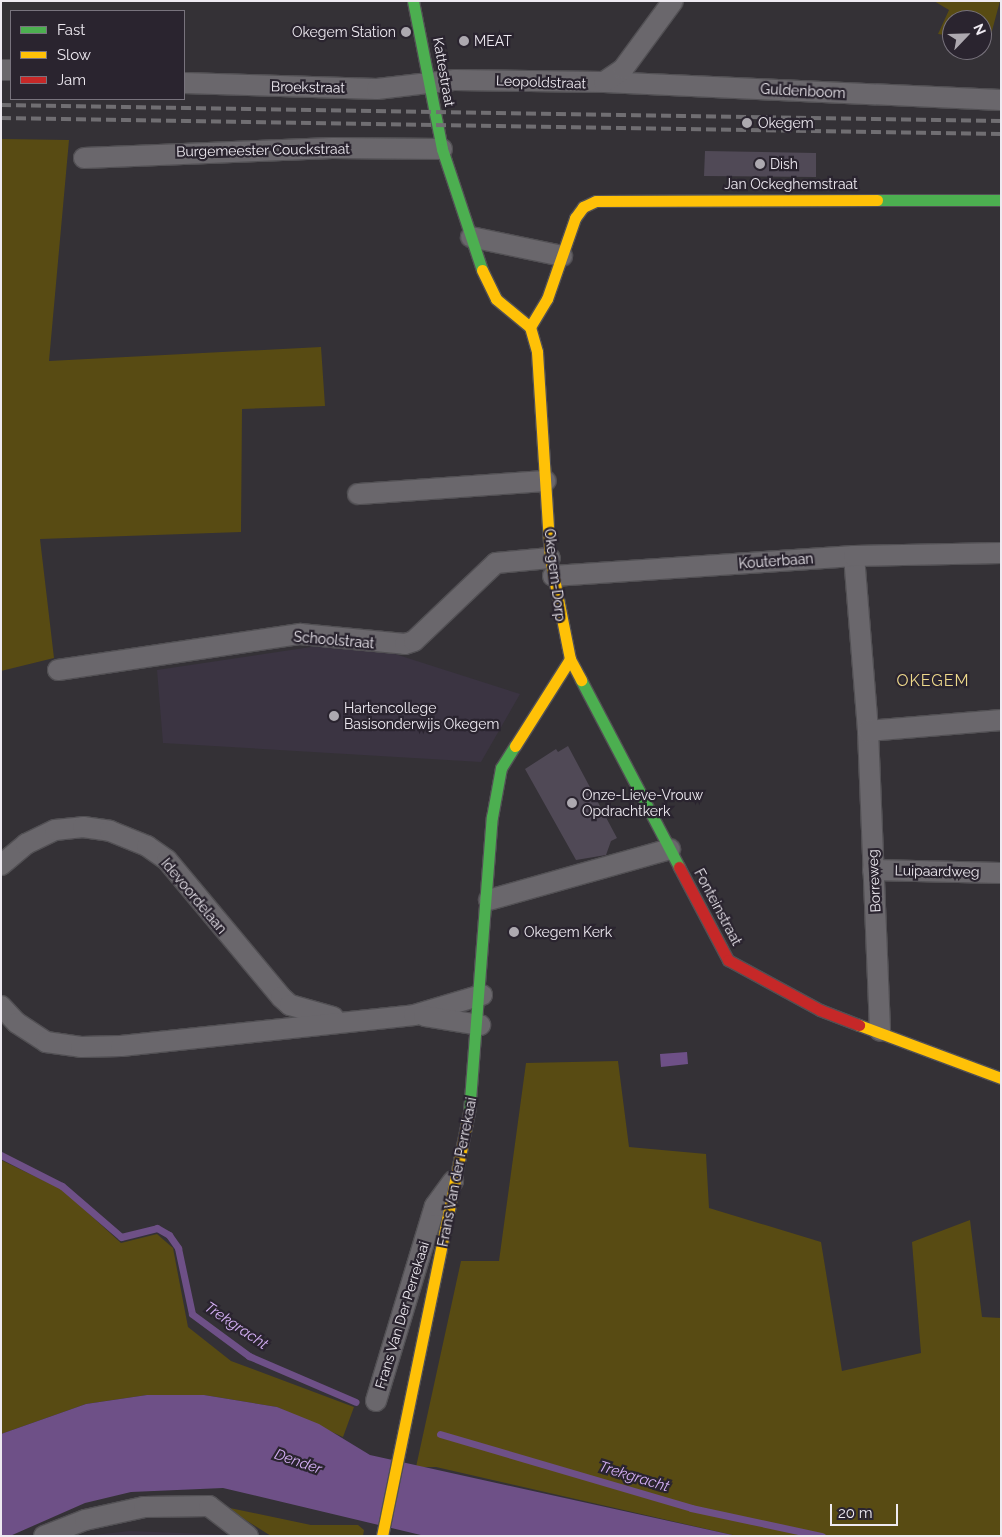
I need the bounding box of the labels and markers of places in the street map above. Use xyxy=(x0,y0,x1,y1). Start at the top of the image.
place label: Okegem Station xyxy=(292,24,396,40)
marker: Okegem Station xyxy=(400,26,412,38)
place label: MEAT xyxy=(474,33,512,49)
marker: MEAT xyxy=(458,35,470,47)
place label: Okegem xyxy=(758,115,814,131)
marker: Okegem xyxy=(740,116,754,130)
place label: Dish xyxy=(770,156,798,172)
marker: Dish xyxy=(754,158,766,170)
place label: Hartencollege Basisonderwijs Okegem xyxy=(344,700,499,732)
marker: Hartencollege Basisonderwijs Okegem xyxy=(328,710,340,722)
place label: Onze-Lieve-Vrouw Opdrachtkerk xyxy=(582,787,703,820)
marker: Onze-Lieve-Vrouw Opdrachtkerk xyxy=(566,797,578,809)
place label: Okegem Kerk xyxy=(524,924,612,940)
marker: Okegem Kerk xyxy=(508,926,520,938)

